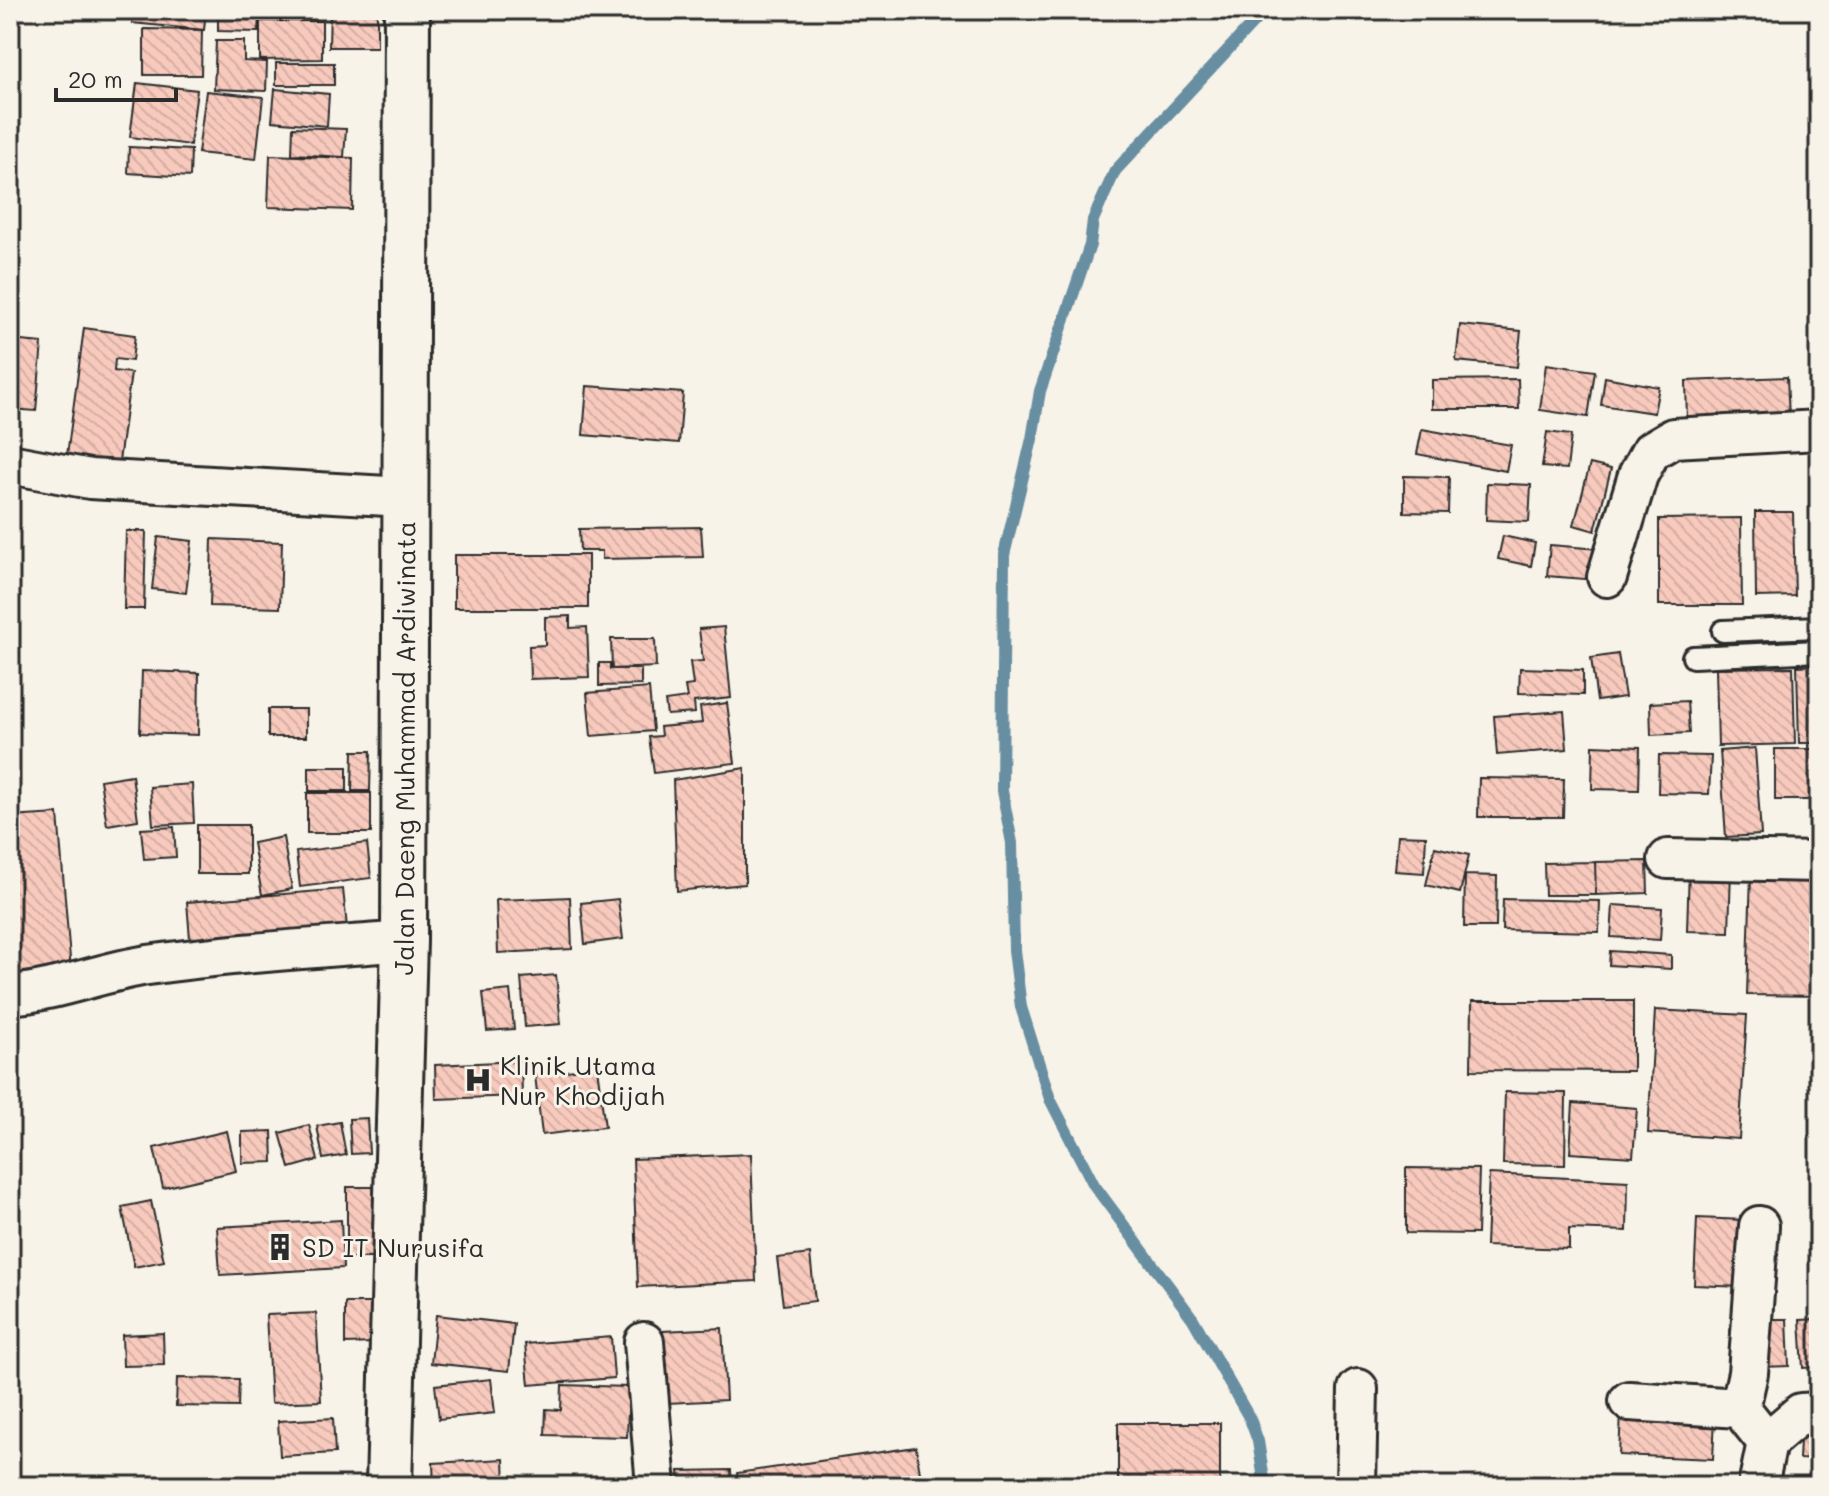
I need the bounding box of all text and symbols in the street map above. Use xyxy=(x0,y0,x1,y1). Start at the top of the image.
scale bar xyxy=(56,52,176,102)
text: 20 m xyxy=(68,63,123,94)
street label: Jalan Daeng Muhammad Ardiwinata xyxy=(386,521,422,976)
place label: Klinik Utama Nur Khodijah xyxy=(500,1048,665,1112)
hospital icon: Klinik Utama Nur Khodijah xyxy=(463,1065,493,1095)
place label: SD IT Nurusifa xyxy=(302,1230,485,1264)
building icon: SD IT Nurusifa xyxy=(265,1232,295,1262)

